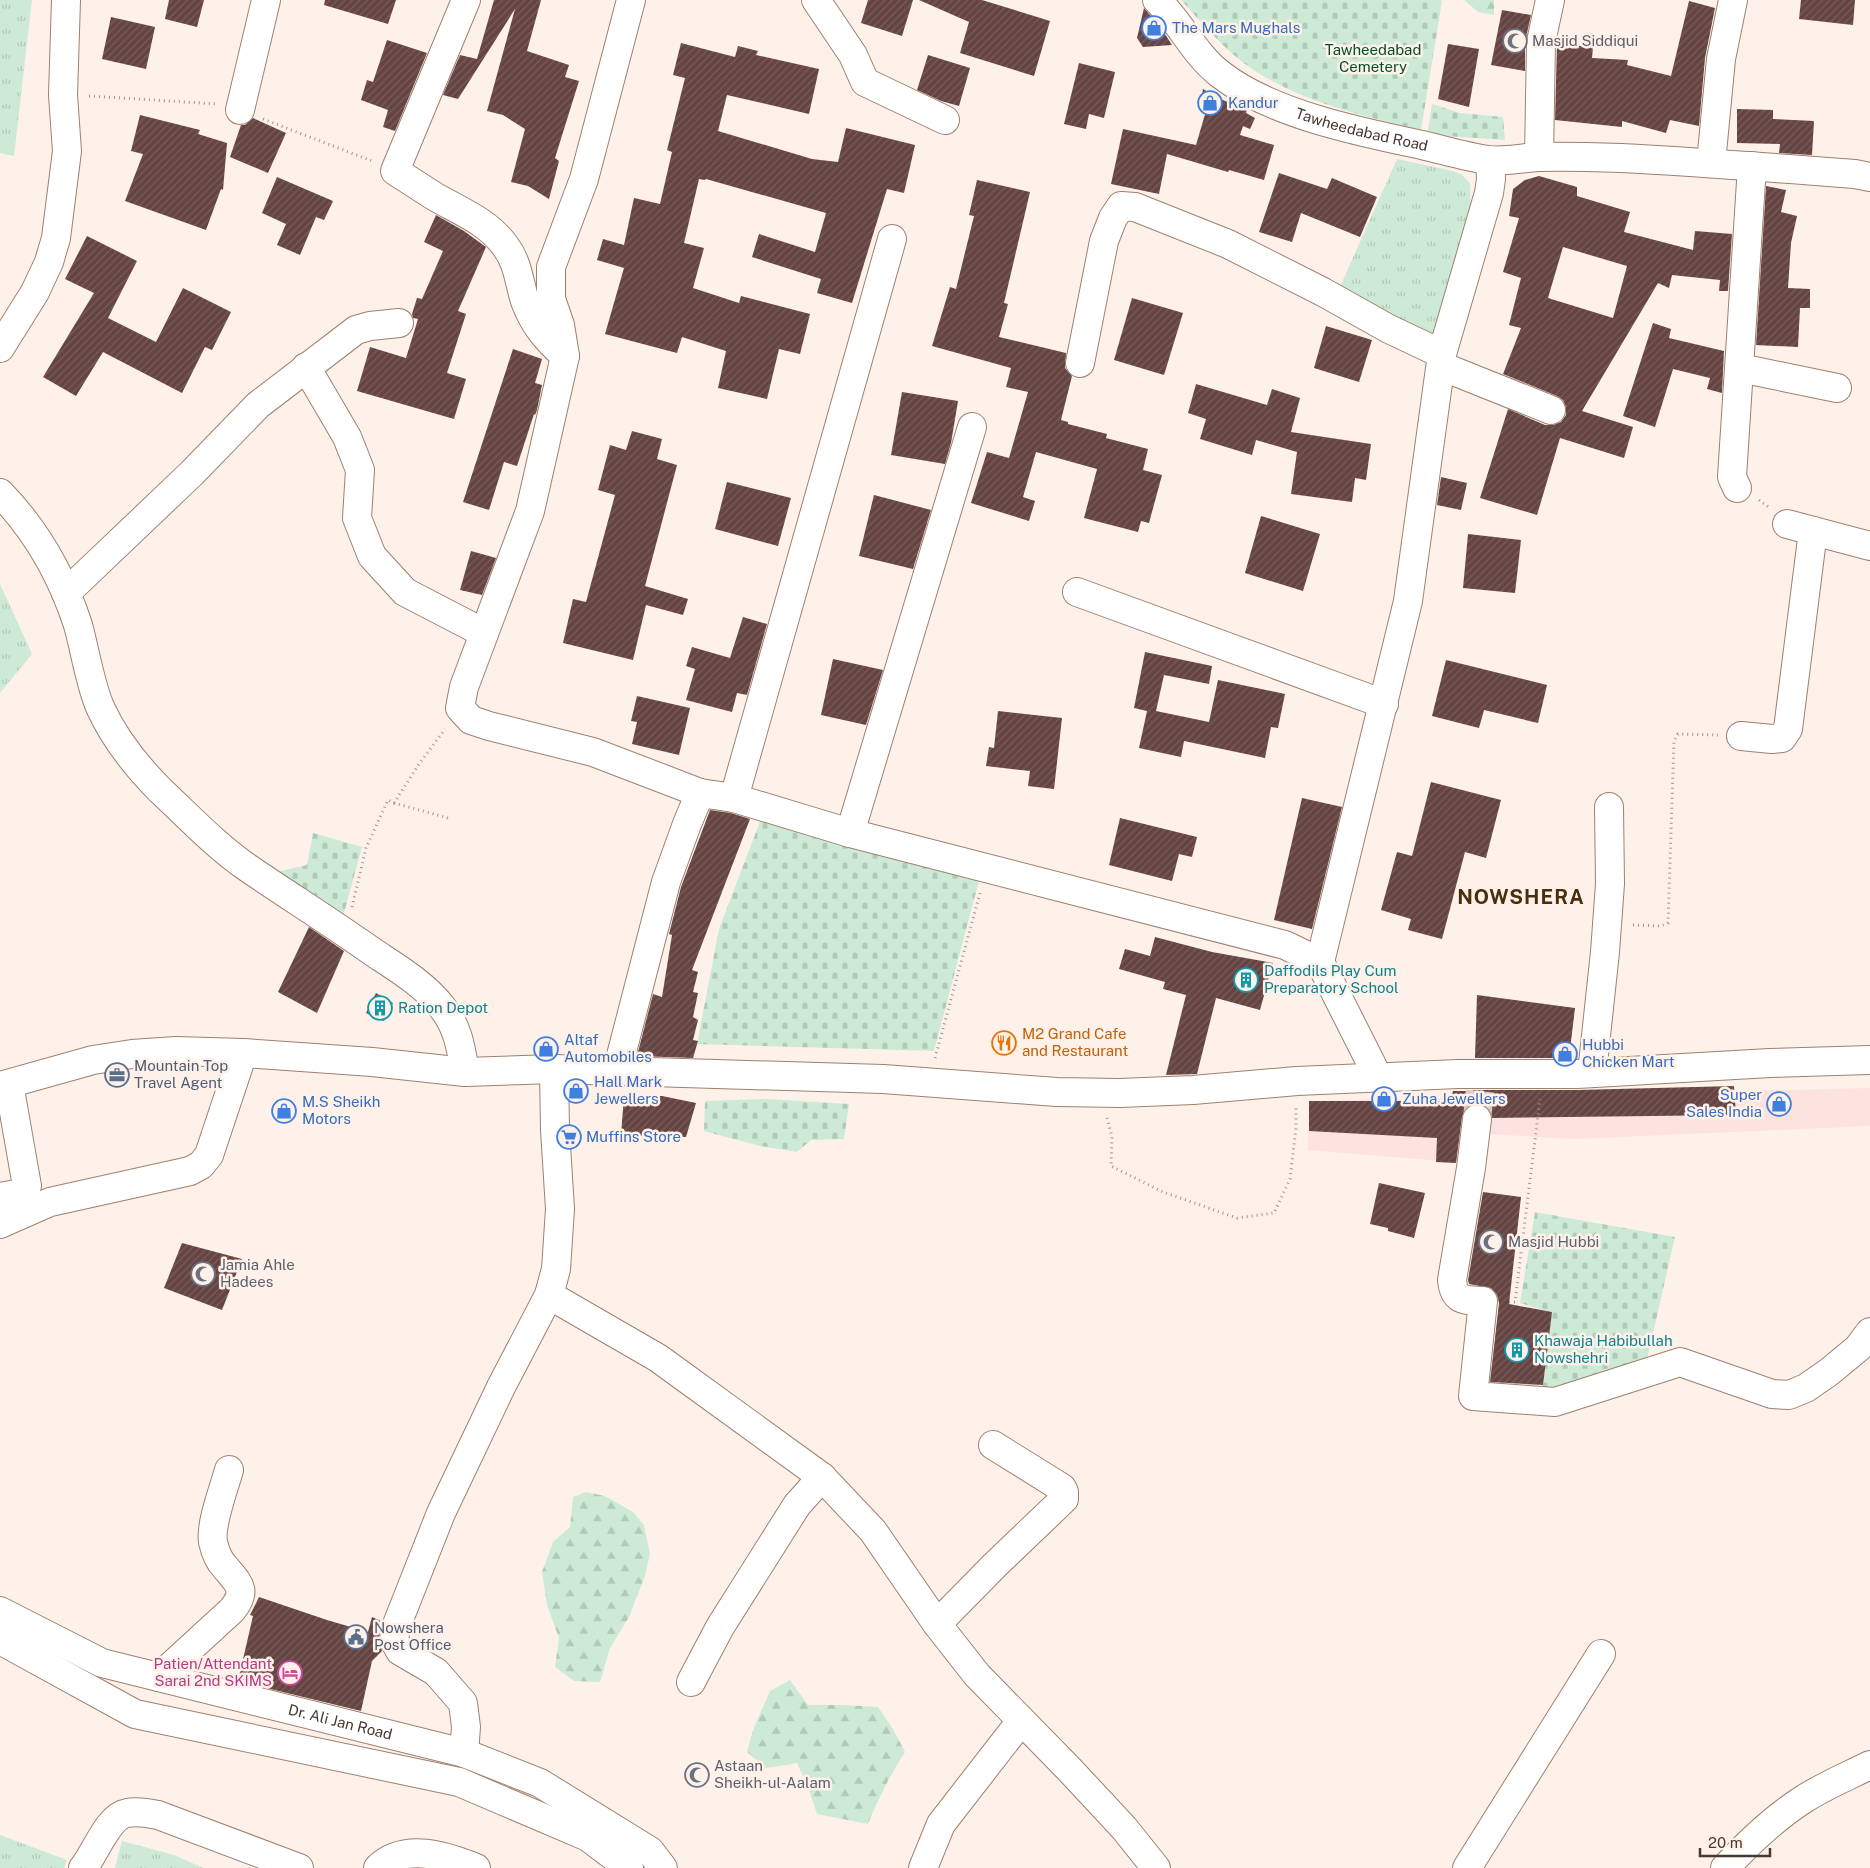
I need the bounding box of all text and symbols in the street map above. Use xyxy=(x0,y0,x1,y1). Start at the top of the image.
shop icon: The Mars Mughals xyxy=(1141,15,1167,41)
place label: The Mars Mughals xyxy=(1172,19,1300,36)
mosque icon: Masjid Siddiqui xyxy=(1502,28,1528,54)
place label: Masjid Siddiqui xyxy=(1532,32,1638,49)
park label: Tawheedabad Cemetery xyxy=(1325,41,1421,75)
shop icon: Kandur xyxy=(1197,90,1223,116)
place label: Kandur xyxy=(1228,94,1279,111)
street label: Tawheedabad Road xyxy=(1293,104,1430,154)
district label: NOWSHERA xyxy=(1457,885,1585,909)
place label: Daffodils Play Cum Preparatory School xyxy=(1264,962,1399,996)
building icon: Daffodils Play Cum Preparatory School xyxy=(1233,967,1259,993)
building icon: Ration Depot xyxy=(367,995,393,1021)
place label: Ration Depot xyxy=(398,999,488,1016)
place label: M2 Grand Cafe and Restaurant xyxy=(1022,1025,1128,1059)
restaurant icon: M2 Grand Cafe and Restaurant xyxy=(991,1030,1017,1056)
place label: Altaf Automobiles xyxy=(564,1031,652,1065)
shop icon: Altaf Automobiles xyxy=(533,1036,559,1062)
place label: Hubbi Chicken Mart xyxy=(1582,1036,1675,1070)
shop icon: Hubbi Chicken Mart xyxy=(1552,1041,1578,1067)
place label: Mountain Top Travel Agent xyxy=(134,1057,228,1091)
office icon: Mountain Top Travel Agent xyxy=(104,1062,130,1088)
place label: Hall Mark Jewellers xyxy=(594,1073,662,1107)
shop icon: Hall Mark Jewellers xyxy=(563,1078,589,1104)
shop icon: Zuha Jewellers xyxy=(1371,1086,1397,1112)
place label: Super Sales India xyxy=(1686,1086,1762,1120)
place label: Zuha Jewellers xyxy=(1402,1090,1506,1107)
shop icon: Super Sales India xyxy=(1766,1091,1792,1117)
place label: M.S Sheikh Motors xyxy=(302,1093,380,1127)
shop icon: M.S Sheikh Motors xyxy=(271,1098,297,1124)
supermarket icon: Muffins Store xyxy=(556,1124,582,1150)
place label: Muffins Store xyxy=(586,1128,681,1145)
mosque icon: Masjid Hubbi xyxy=(1478,1229,1504,1255)
place label: Masjid Hubbi xyxy=(1508,1233,1599,1250)
place label: Jamia Ahle Hadees xyxy=(220,1256,295,1290)
mosque icon: Jamia Ahle Hadees xyxy=(190,1261,216,1287)
place label: Khawaja Habibullah Nowshehri xyxy=(1534,1332,1673,1366)
building icon: Khawaja Habibullah Nowshehri xyxy=(1504,1337,1530,1363)
place label: Nowshera Post Office xyxy=(374,1619,452,1653)
public building icon: Nowshera Post Office xyxy=(343,1624,369,1650)
place label: Patien/Attendant Sarai 2nd SKIMS xyxy=(154,1655,272,1689)
hotel icon: Patien/Attendant Sarai 2nd SKIMS xyxy=(277,1660,303,1686)
street label: Dr. Ali Jan Road xyxy=(287,1701,394,1743)
place label: Astaan Sheikh-ul-Aalam xyxy=(714,1757,831,1791)
mosque icon: Astaan Sheikh-ul-Aalam xyxy=(684,1762,710,1788)
scale bar xyxy=(1700,1826,1770,1858)
text: 20 m xyxy=(1708,1834,1743,1851)

